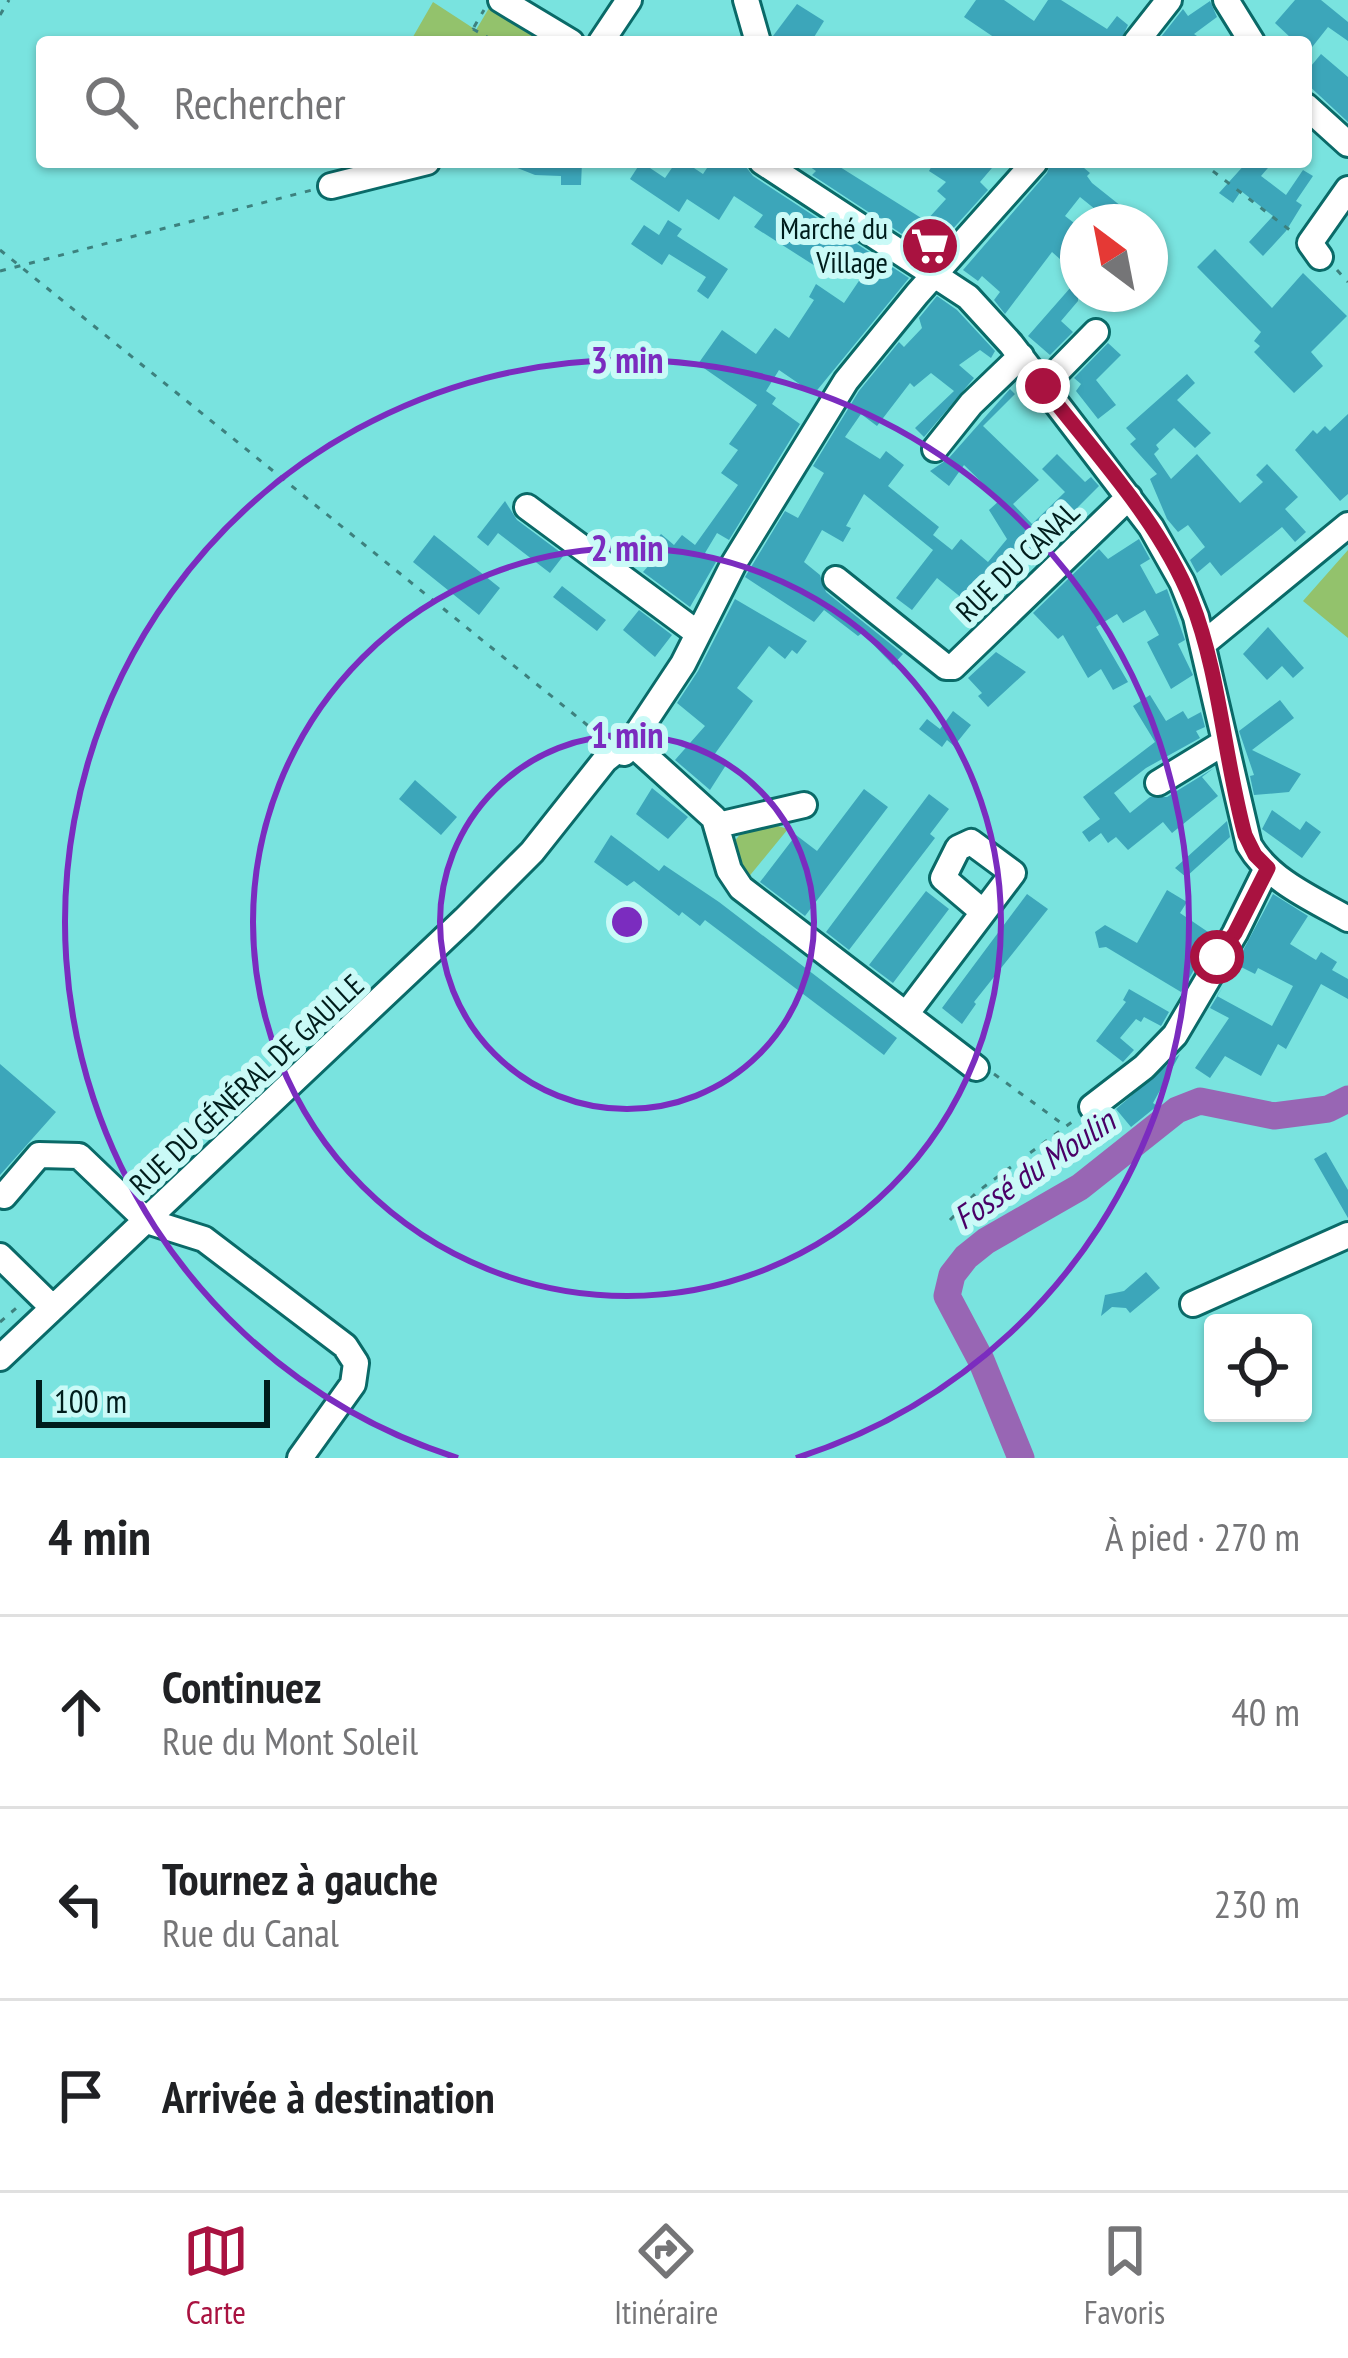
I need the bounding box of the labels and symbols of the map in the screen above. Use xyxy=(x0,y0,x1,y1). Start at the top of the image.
north arrow xyxy=(1060,204,1168,312)
place label: Marché du Village xyxy=(780,208,888,281)
supermarket icon: Marché du Village xyxy=(899,215,961,277)
text: 3 min xyxy=(591,336,663,383)
route end xyxy=(1016,359,1070,413)
street label: RUE DU CANAL xyxy=(947,492,1087,629)
text: 2 min xyxy=(591,524,663,571)
text: 1 min xyxy=(591,711,663,758)
centre of rings xyxy=(606,901,648,943)
route start xyxy=(1190,930,1244,984)
street label: RUE DU GÉNÉRAL DE GAULLE xyxy=(121,965,371,1203)
water label: Fossé du Moulin xyxy=(945,1098,1124,1238)
scale bar xyxy=(36,1374,270,1427)

